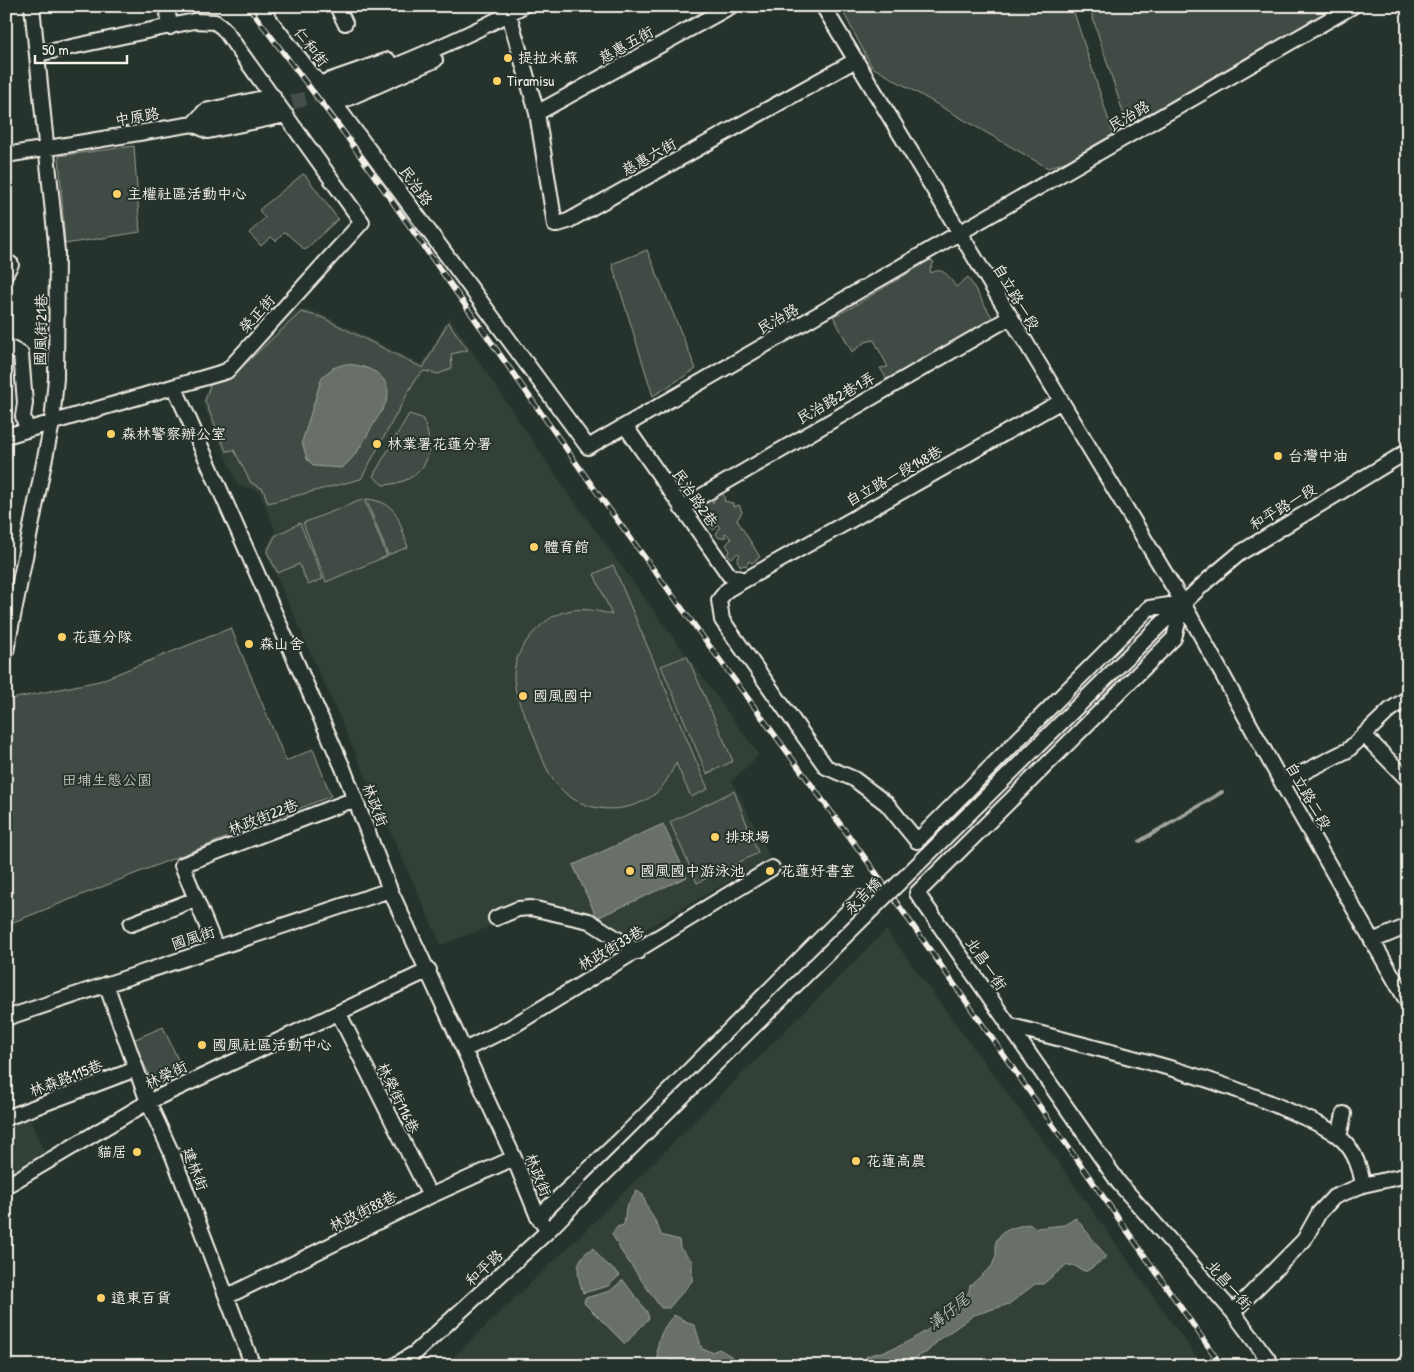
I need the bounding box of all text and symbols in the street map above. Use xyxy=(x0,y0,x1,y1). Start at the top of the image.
street label: 慈惠五街 xyxy=(594,21,657,68)
street label: 仁和街 xyxy=(289,22,334,71)
scale bar xyxy=(35,32,128,64)
text: 50 m xyxy=(42,39,69,60)
place label: 提拉米蘇 xyxy=(518,47,578,68)
marker: 提拉米蘇 xyxy=(502,52,514,64)
place label: Tiramisu xyxy=(507,70,554,91)
marker: Tiramisu xyxy=(491,75,503,87)
street label: 民治路 xyxy=(1104,95,1153,136)
street label: 中原路 xyxy=(113,102,161,131)
street label: 慈惠六街 xyxy=(617,133,680,180)
street label: 民治路 xyxy=(395,161,438,210)
place label: 主權社區活動中心 xyxy=(127,183,247,204)
marker: 主權社區活動中心 xyxy=(111,188,123,200)
street label: 自立路一段 xyxy=(988,259,1045,334)
street label: 榮正街 xyxy=(234,290,279,337)
street label: 國風街21巷 xyxy=(29,294,52,366)
street label: 民治路 xyxy=(753,298,802,339)
street label: 民治路2巷1弄 xyxy=(793,367,879,429)
place label: 森林警察辦公室 xyxy=(121,423,226,444)
marker: 森林警察辦公室 xyxy=(105,428,117,440)
place label: 林業署花蓮分署 xyxy=(387,433,492,454)
marker: 林業署花蓮分署 xyxy=(371,438,383,450)
street label: 自立路一段148巷 xyxy=(842,440,946,511)
place label: 台灣中油 xyxy=(1288,445,1348,466)
marker: 台灣中油 xyxy=(1272,450,1284,462)
street label: 民治路2巷 xyxy=(668,464,723,531)
street label: 和平路一段 xyxy=(1245,478,1320,535)
place label: 體育館 xyxy=(544,536,589,557)
marker: 體育館 xyxy=(528,541,540,553)
place label: 花蓮分隊 xyxy=(72,626,132,647)
marker: 花蓮分隊 xyxy=(56,631,68,643)
place label: 森山舍 xyxy=(259,633,304,654)
marker: 森山舍 xyxy=(243,638,255,650)
place label: 國風國中 xyxy=(533,685,593,706)
marker: 國風國中 xyxy=(517,690,529,702)
street label: 自立路二段 xyxy=(1281,758,1336,833)
park label: 田埔生態公園 xyxy=(62,769,152,790)
street label: 林政街 xyxy=(358,780,393,830)
street label: 林政街22巷 xyxy=(224,793,301,840)
place label: 排球場 xyxy=(725,826,770,847)
marker: 排球場 xyxy=(709,831,721,843)
place label: 國風國中游泳池 xyxy=(640,860,745,881)
place label: 花蓮好書室 xyxy=(780,860,855,881)
marker: 國風國中游泳池 xyxy=(624,865,636,877)
marker: 花蓮好書室 xyxy=(764,865,776,877)
street label: 永吉橋 xyxy=(839,872,886,919)
street label: 林政街33巷 xyxy=(574,920,648,975)
street label: 國風街 xyxy=(168,921,217,954)
street label: 北昌一街 xyxy=(961,933,1012,994)
place label: 國風社區活動中心 xyxy=(212,1034,332,1055)
marker: 國風社區活動中心 xyxy=(196,1039,208,1051)
street label: 林森路115巷 xyxy=(26,1054,106,1101)
street label: 林榮街 xyxy=(141,1055,191,1094)
street label: 林榮街116巷 xyxy=(372,1059,425,1137)
place label: 貓居 xyxy=(97,1141,127,1162)
street label: 建林街 xyxy=(178,1144,213,1194)
marker: 貓居 xyxy=(131,1146,143,1158)
street label: 林政街 xyxy=(520,1150,557,1200)
place label: 花蓮高農 xyxy=(866,1150,926,1171)
marker: 花蓮高農 xyxy=(850,1155,862,1167)
street label: 林政街88巷 xyxy=(325,1185,400,1236)
street label: 和平路 xyxy=(460,1245,507,1291)
street label: 北昌一街 xyxy=(1202,1255,1257,1314)
place label: 遠東百貨 xyxy=(111,1287,171,1308)
water label: 溝仔尾 xyxy=(922,1287,974,1334)
marker: 遠東百貨 xyxy=(95,1292,107,1304)

